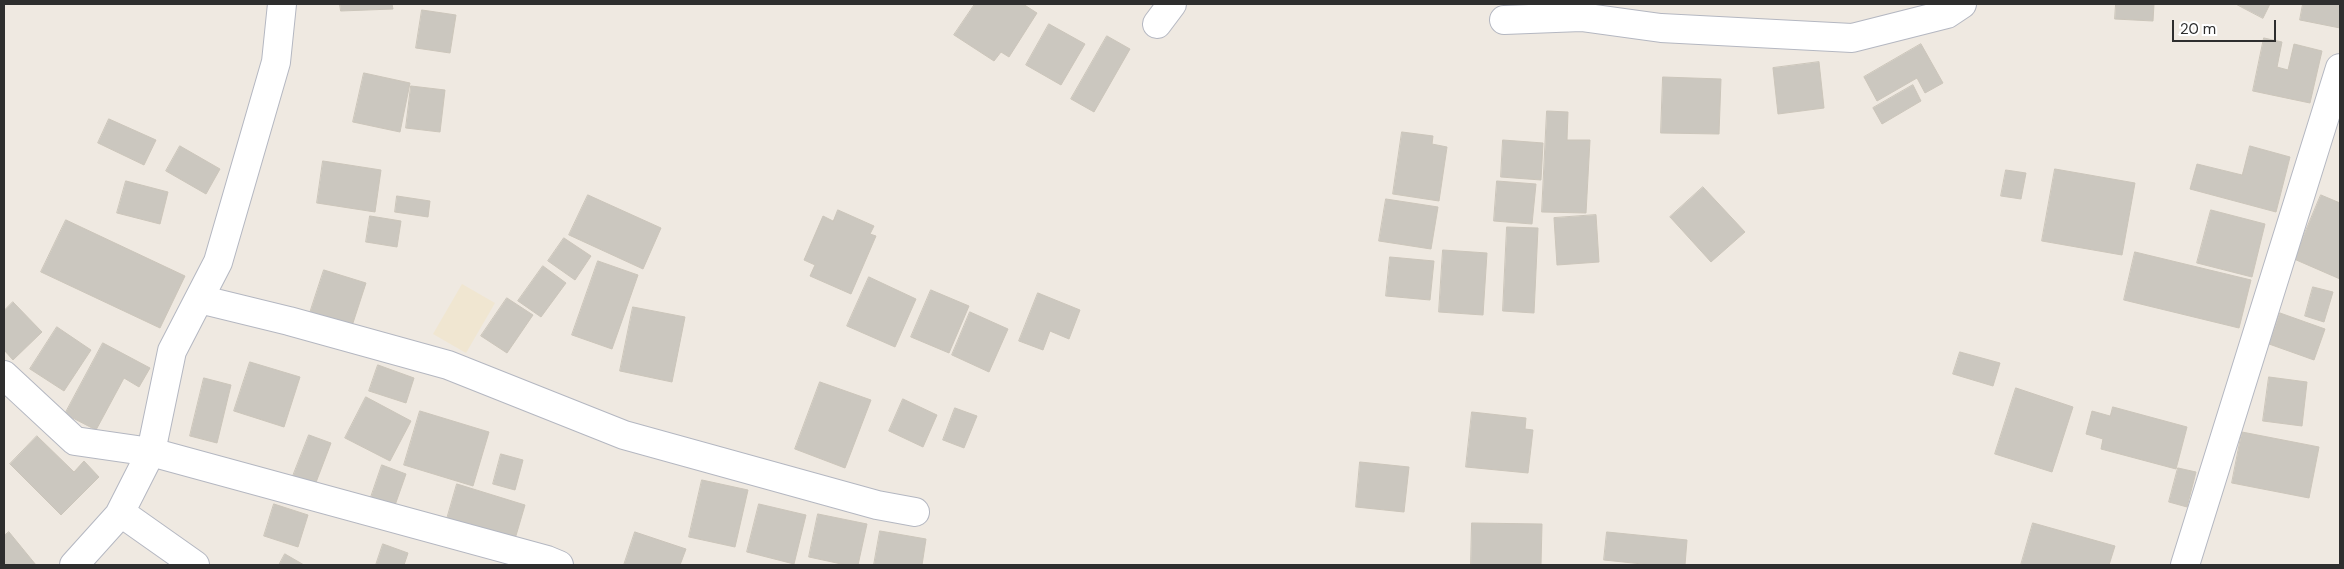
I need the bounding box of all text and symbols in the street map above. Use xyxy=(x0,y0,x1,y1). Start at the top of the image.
scale bar xyxy=(2174,10,2278,42)
text: 20 m xyxy=(2180,19,2216,39)

